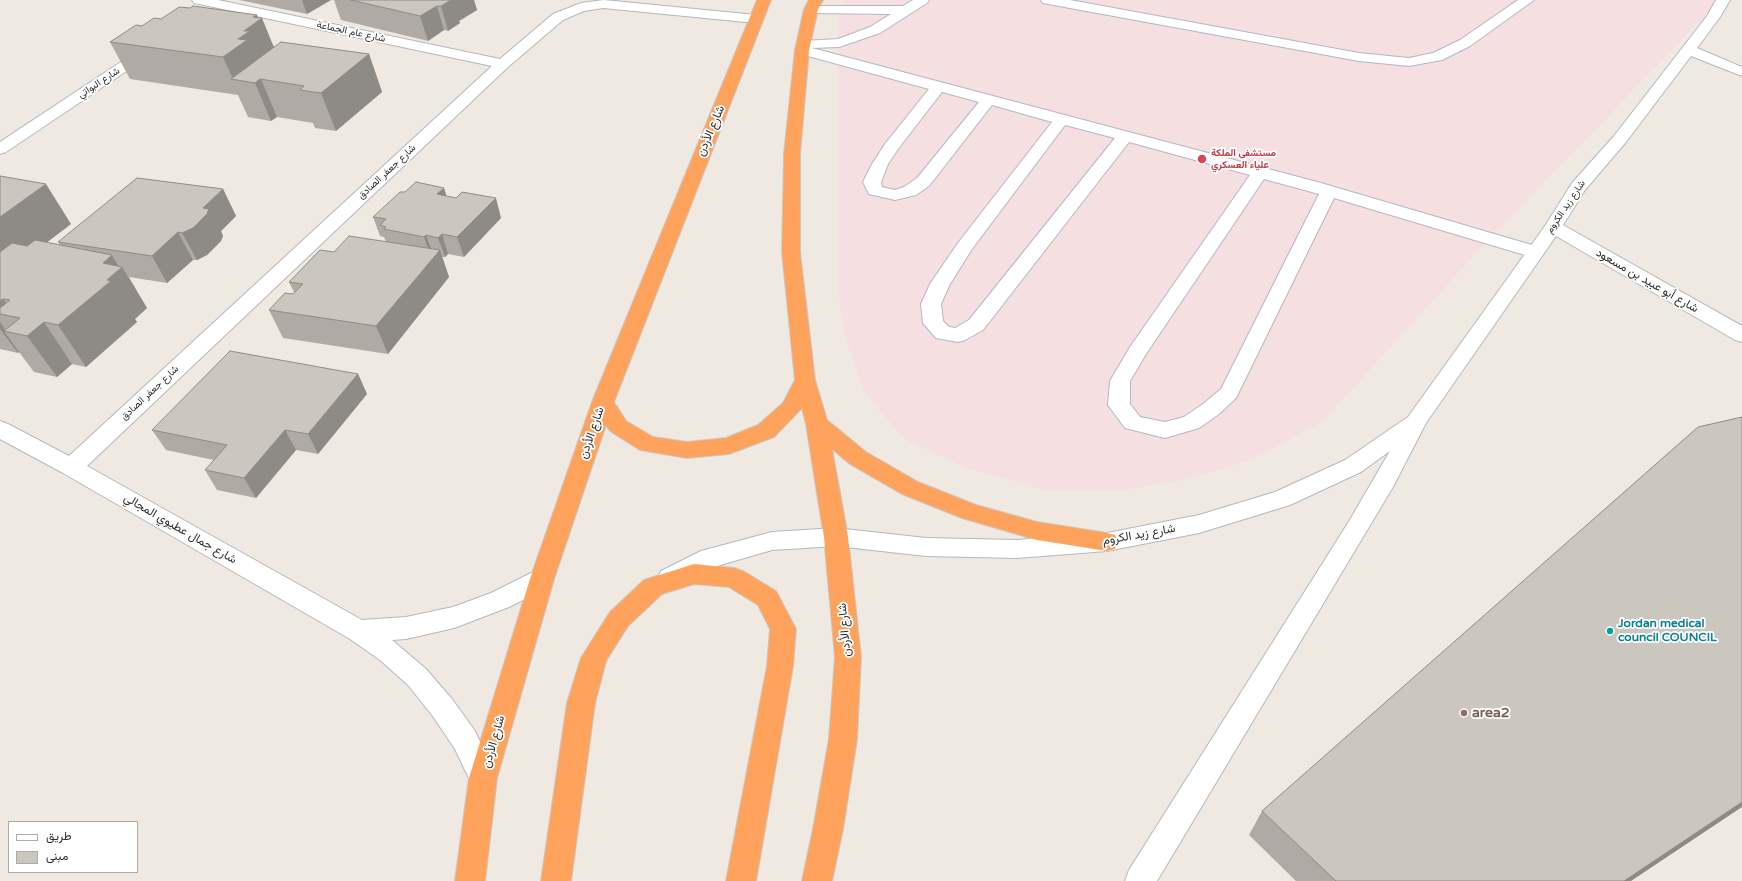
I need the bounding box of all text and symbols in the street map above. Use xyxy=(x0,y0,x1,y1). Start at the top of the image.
street label: شارع عام الجماعة xyxy=(316,19,386,45)
street label: شارع البواتي xyxy=(76,65,122,101)
street label: شارع الأردن xyxy=(694,103,728,159)
street label: شارع جعفر الصادق xyxy=(356,142,418,202)
place label: مستشفى الملكة علياء العسكري xyxy=(1211,147,1276,170)
marker: مستشفى الملكة علياء العسكري xyxy=(1196,153,1208,165)
street label: شارع زيد الكروم xyxy=(1544,178,1588,236)
street label: شارع أبو عبيد بن مسعود xyxy=(1593,246,1701,316)
street label: شارع جعفر الصادق xyxy=(119,363,181,423)
street label: شارع الأردن xyxy=(576,405,608,461)
street label: شارع جمال عطيوي المجالي xyxy=(121,491,239,567)
street label: شارع زيد الكروم xyxy=(1101,521,1177,549)
street label: شارع الأردن xyxy=(835,603,855,657)
place label: Jordan medical council COUNCIL xyxy=(1618,617,1717,645)
marker: Jordan medical council COUNCIL xyxy=(1605,626,1615,636)
place label: area2 xyxy=(1472,705,1510,721)
marker: area2 xyxy=(1459,708,1469,718)
street label: شارع الأردن xyxy=(480,714,508,770)
legend xyxy=(8,821,138,873)
text: طريق xyxy=(46,829,71,843)
text: مبنى xyxy=(46,849,68,863)

